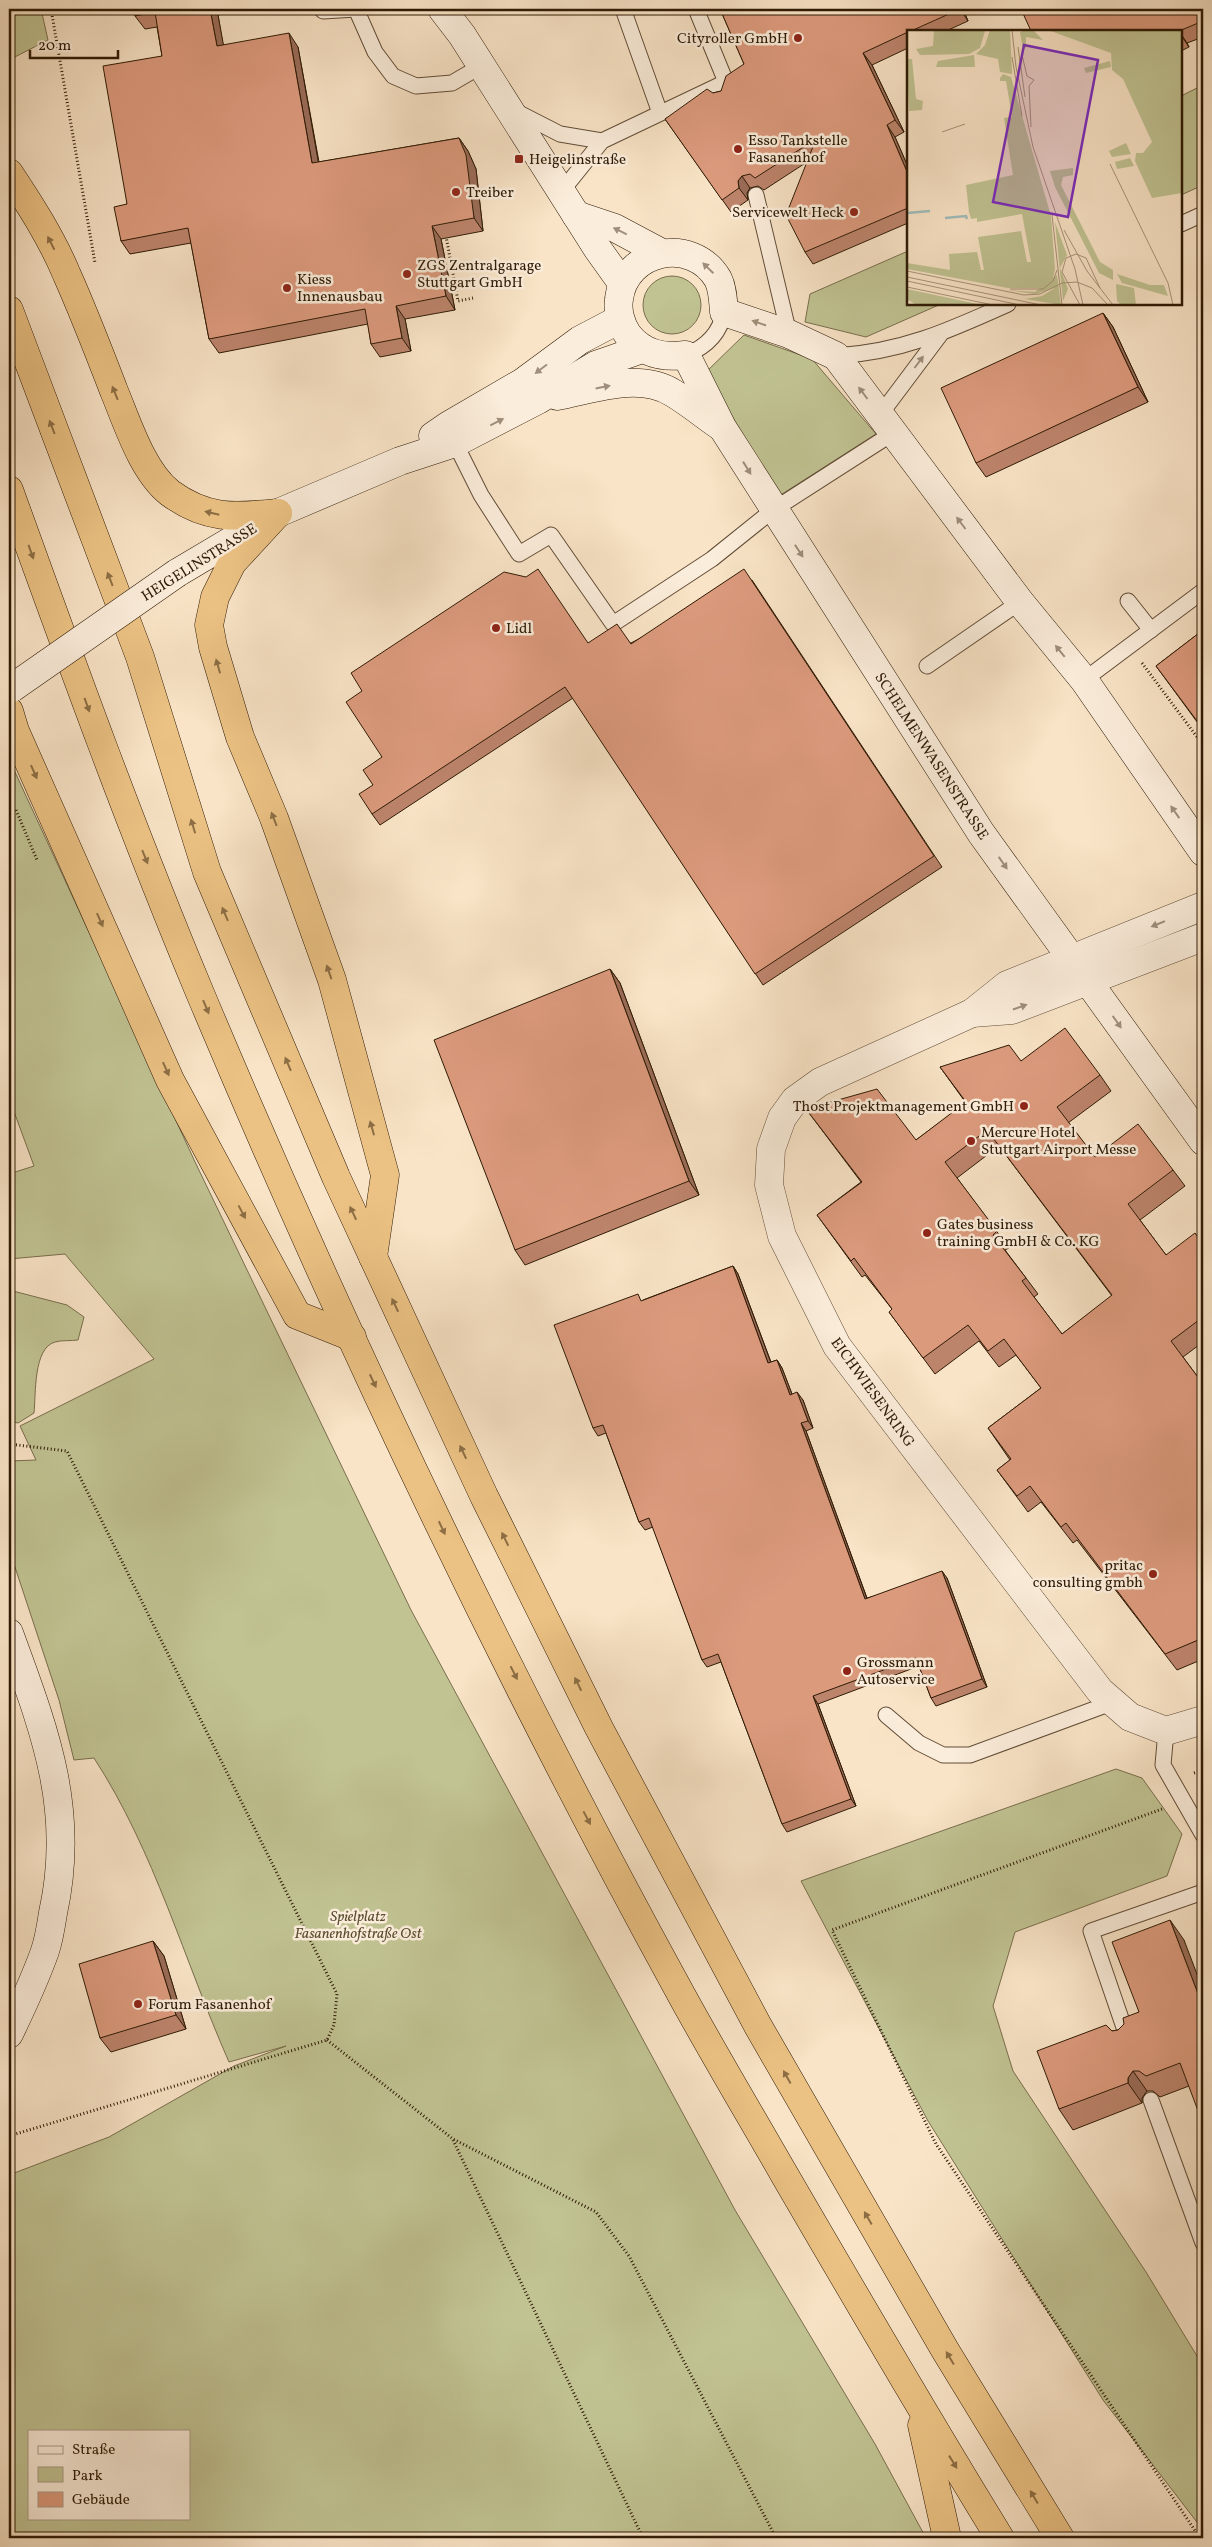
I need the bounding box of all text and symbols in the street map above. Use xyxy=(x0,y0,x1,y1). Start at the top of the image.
scale bar xyxy=(30,28,118,60)
place label: Cityroller GmbH xyxy=(677,29,788,50)
inset map xyxy=(907,30,1182,305)
marker: Cityroller GmbH xyxy=(792,32,804,44)
text: 20 m xyxy=(38,36,71,57)
place label: Esso Tankstelle Fasanenhof xyxy=(748,131,848,169)
marker: Esso Tankstelle Fasanenhof xyxy=(732,143,744,155)
place label: Heigelinstraße xyxy=(529,150,626,171)
marker: Heigelinstraße xyxy=(513,153,525,165)
place label: Treiber xyxy=(466,183,514,204)
marker: Treiber xyxy=(450,186,462,198)
place label: Servicewelt Heck xyxy=(732,203,844,224)
marker: Servicewelt Heck xyxy=(848,206,860,218)
one-way arrow xyxy=(613,227,627,235)
one-way arrow xyxy=(47,236,55,250)
place label: ZGS Zentralgarage Stuttgart GmbH xyxy=(417,256,541,294)
one-way arrow xyxy=(702,262,714,274)
marker: ZGS Zentralgarage Stuttgart GmbH xyxy=(401,268,413,280)
place label: Kiess Innenausbau xyxy=(297,270,383,308)
marker: Kiess Innenausbau xyxy=(281,282,293,294)
one-way arrow xyxy=(751,319,766,326)
one-way arrow xyxy=(914,356,925,369)
one-way arrow xyxy=(535,364,548,375)
one-way arrow xyxy=(595,382,611,390)
one-way arrow xyxy=(111,385,118,400)
one-way arrow xyxy=(858,387,869,400)
one-way arrow xyxy=(489,417,504,426)
one-way arrow xyxy=(48,420,55,435)
one-way arrow xyxy=(743,462,752,475)
one-way arrow xyxy=(204,509,219,517)
one-way arrow xyxy=(956,516,966,530)
street label: HEIGELINSTRASSE xyxy=(138,519,262,607)
one-way arrow xyxy=(795,544,804,557)
one-way arrow xyxy=(28,545,35,560)
one-way arrow xyxy=(106,571,114,586)
place label: Lidl xyxy=(506,619,532,640)
marker: Lidl xyxy=(490,622,502,634)
one-way arrow xyxy=(1055,645,1066,658)
one-way arrow xyxy=(214,659,222,674)
street label: SCHELMENWASENSTRASSE xyxy=(869,669,993,845)
one-way arrow xyxy=(83,698,91,713)
one-way arrow xyxy=(30,765,38,779)
one-way arrow xyxy=(1170,805,1180,818)
one-way arrow xyxy=(270,811,278,826)
one-way arrow xyxy=(188,818,196,833)
one-way arrow xyxy=(142,850,150,864)
one-way arrow xyxy=(997,856,1008,869)
one-way arrow xyxy=(221,906,229,921)
one-way arrow xyxy=(97,913,105,927)
one-way arrow xyxy=(1150,920,1165,928)
one-way arrow xyxy=(325,964,332,979)
one-way arrow xyxy=(203,1000,211,1014)
one-way arrow xyxy=(1012,1003,1027,1010)
one-way arrow xyxy=(1112,1015,1122,1029)
one-way arrow xyxy=(284,1057,292,1071)
one-way arrow xyxy=(162,1062,170,1076)
place label: Thost Projektmanagement GmbH xyxy=(793,1097,1014,1118)
marker: Thost Projektmanagement GmbH xyxy=(1018,1100,1030,1112)
one-way arrow xyxy=(368,1121,376,1136)
place label: Mercure Hotel Stuttgart Airport Messe xyxy=(981,1123,1136,1161)
marker: Mercure Hotel Stuttgart Airport Messe xyxy=(965,1135,977,1147)
one-way arrow xyxy=(238,1205,246,1220)
one-way arrow xyxy=(348,1206,356,1220)
place label: Gates business training GmbH & Co. KG xyxy=(937,1215,1099,1253)
marker: Gates business training GmbH & Co. KG xyxy=(921,1227,933,1239)
one-way arrow xyxy=(391,1298,399,1312)
street label: EICHWIESENRING xyxy=(825,1334,919,1452)
one-way arrow xyxy=(369,1374,377,1388)
one-way arrow xyxy=(459,1445,467,1459)
one-way arrow xyxy=(438,1521,446,1535)
one-way arrow xyxy=(501,1532,509,1546)
place label: pritac consulting gmbh xyxy=(1033,1556,1143,1594)
marker: pritac consulting gmbh xyxy=(1147,1568,1159,1580)
place label: Grossmann Autoservice xyxy=(857,1653,935,1691)
marker: Grossmann Autoservice xyxy=(841,1665,853,1677)
one-way arrow xyxy=(510,1666,518,1681)
one-way arrow xyxy=(574,1677,582,1692)
one-way arrow xyxy=(583,1812,592,1825)
park label: Spielplatz Fasanenhofstraße Ost xyxy=(294,1907,423,1945)
place label: Forum Fasanenhof xyxy=(148,1995,273,2016)
marker: Forum Fasanenhof xyxy=(132,1998,144,2010)
one-way arrow xyxy=(782,2070,791,2084)
one-way arrow xyxy=(863,2211,872,2224)
one-way arrow xyxy=(945,2351,954,2364)
legend xyxy=(28,2430,190,2520)
text: Straße xyxy=(72,2440,115,2461)
one-way arrow xyxy=(948,2455,957,2468)
text: Park xyxy=(72,2466,103,2487)
text: Gebäude xyxy=(72,2490,130,2511)
one-way arrow xyxy=(1030,2490,1039,2503)

